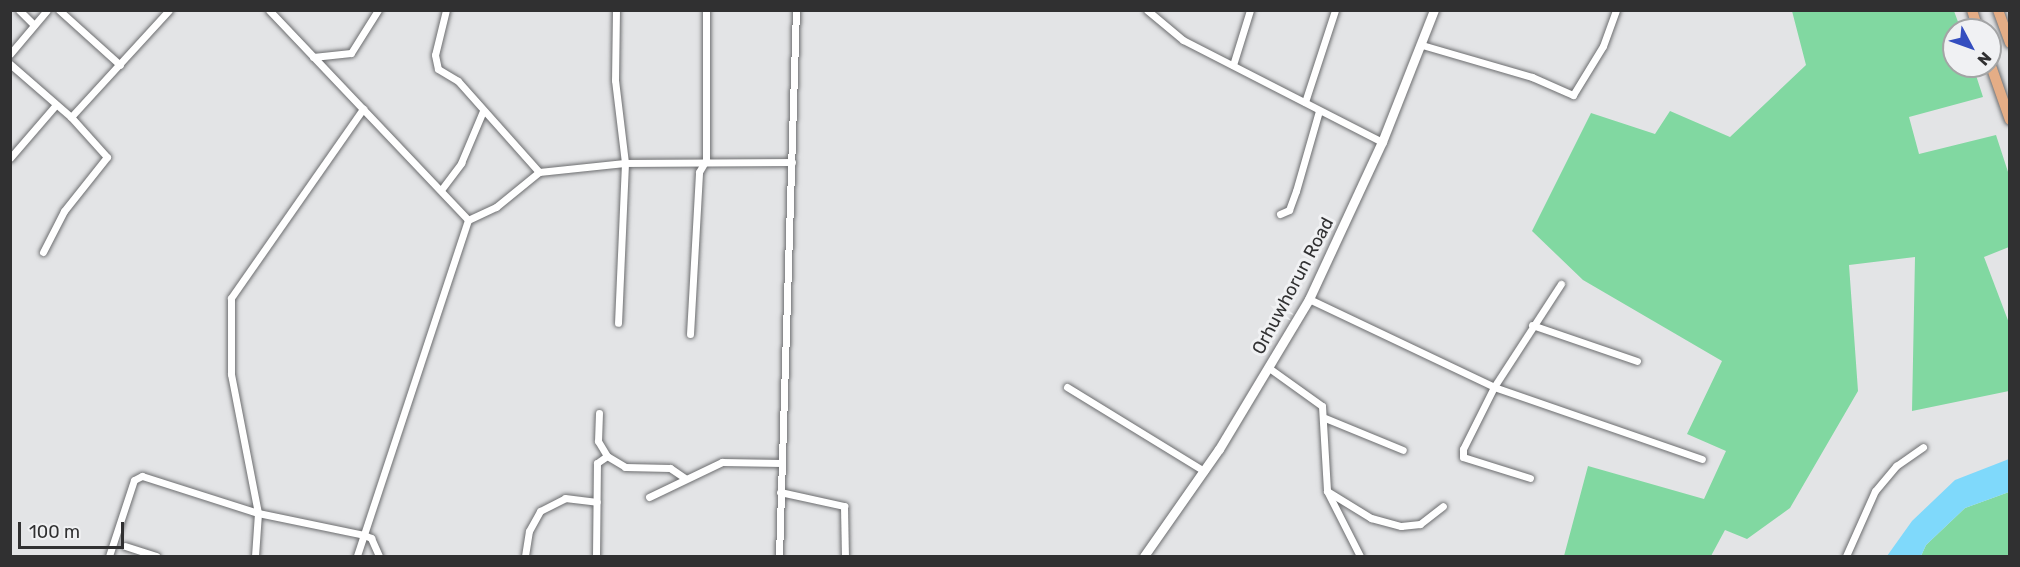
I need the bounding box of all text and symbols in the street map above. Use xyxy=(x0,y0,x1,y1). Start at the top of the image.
north arrow xyxy=(1942,18,2002,78)
text: N xyxy=(1974,48,1995,69)
street label: Orhuwhorun Road xyxy=(1248,214,1338,358)
scale bar xyxy=(21,510,128,548)
text: 100 m xyxy=(29,521,80,543)

